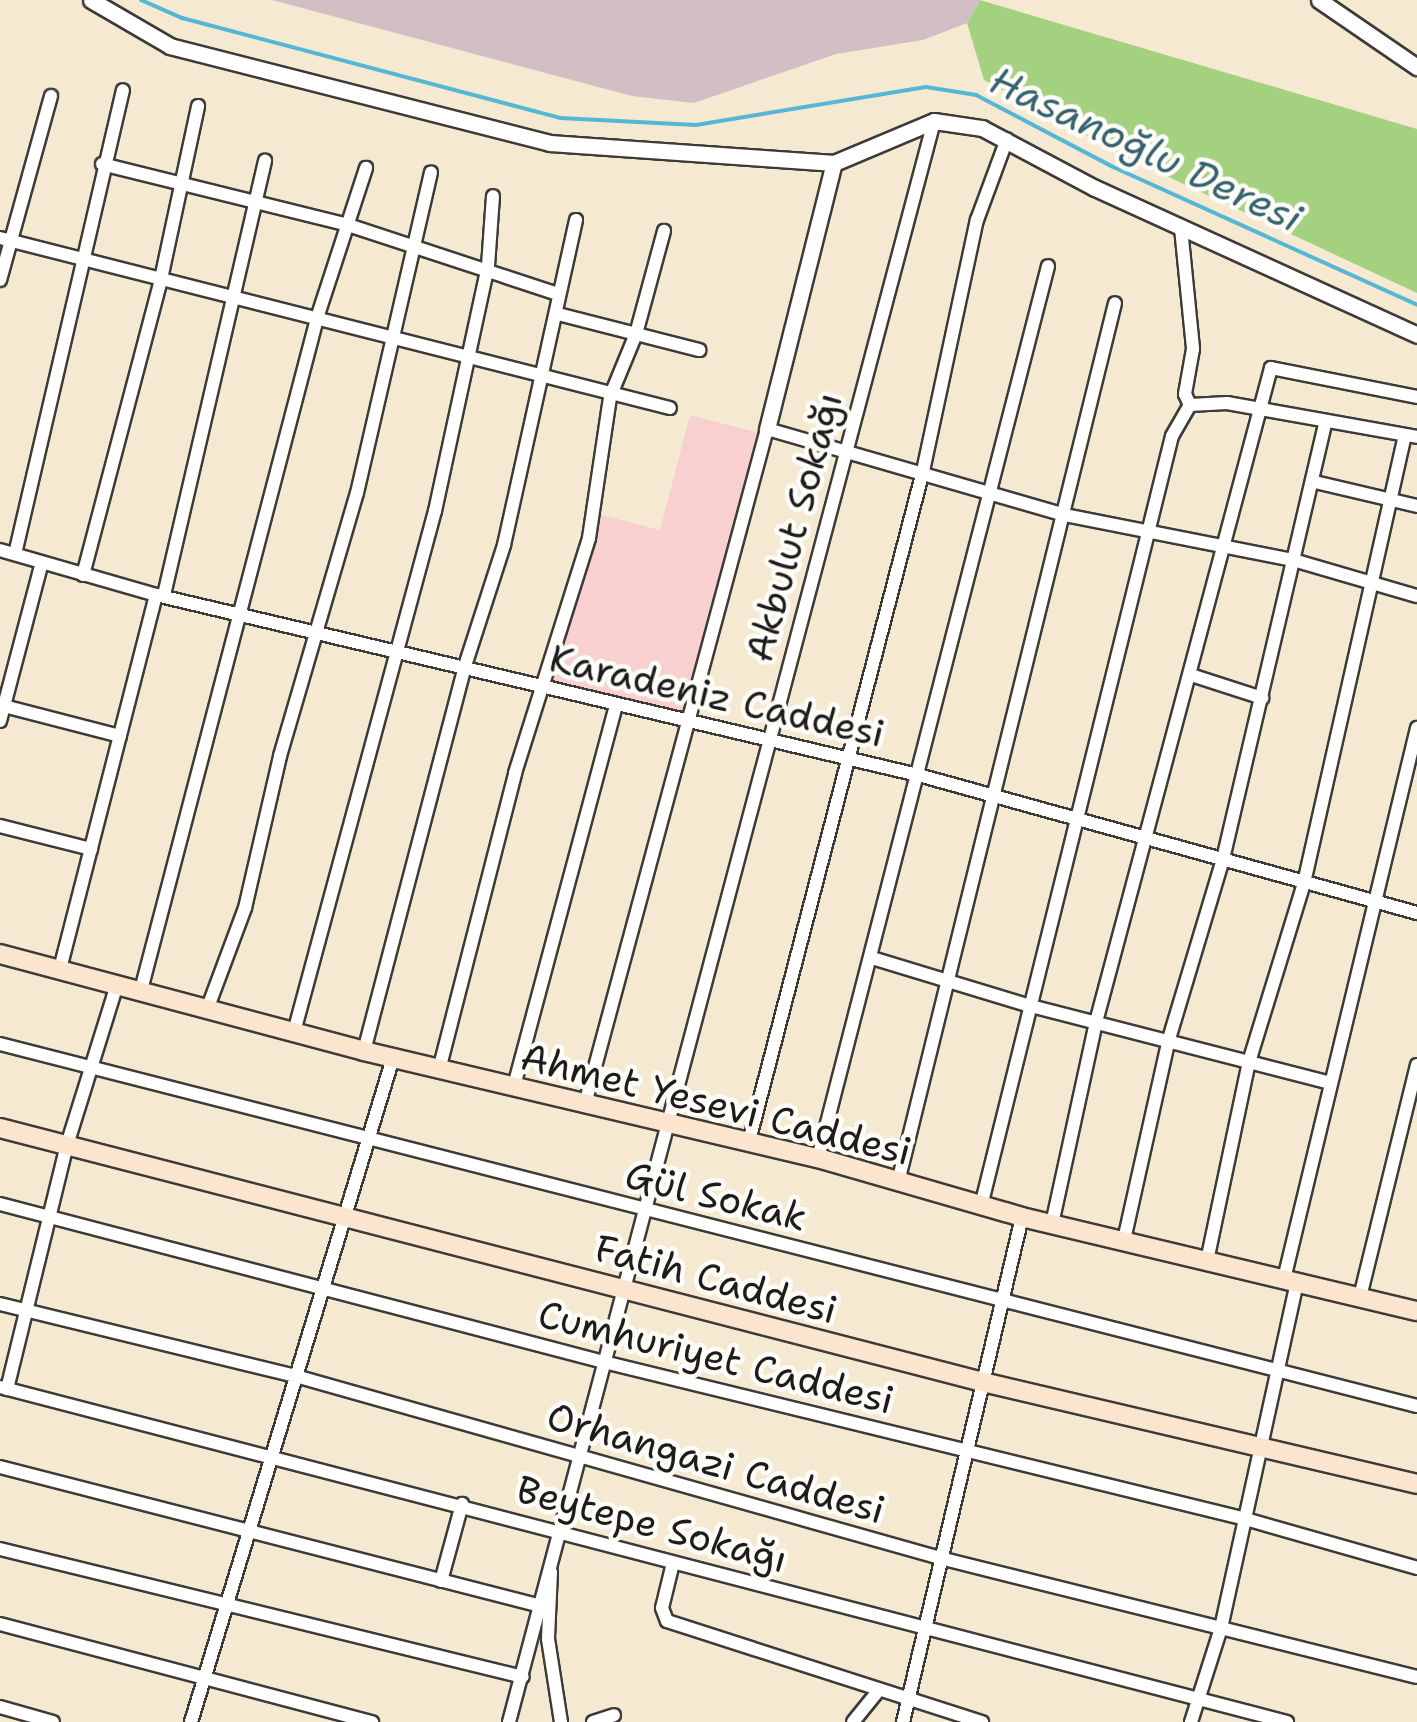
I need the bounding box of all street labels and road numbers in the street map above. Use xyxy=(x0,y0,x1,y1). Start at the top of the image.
street label: Akbulut Sokağı xyxy=(736,388,852,666)
street label: Karadeniz Caddesi xyxy=(545,635,889,757)
street label: Ahmet Yesevi Caddesi xyxy=(516,1033,916,1175)
street label: Gül Sokak xyxy=(621,1152,811,1240)
street label: Fatih Caddesi xyxy=(590,1225,842,1333)
street label: Cumhuriyet Caddesi xyxy=(534,1291,898,1423)
street label: Orhangazi Caddesi xyxy=(542,1393,890,1533)
street label: Beytepe Sokağı xyxy=(512,1466,792,1582)

